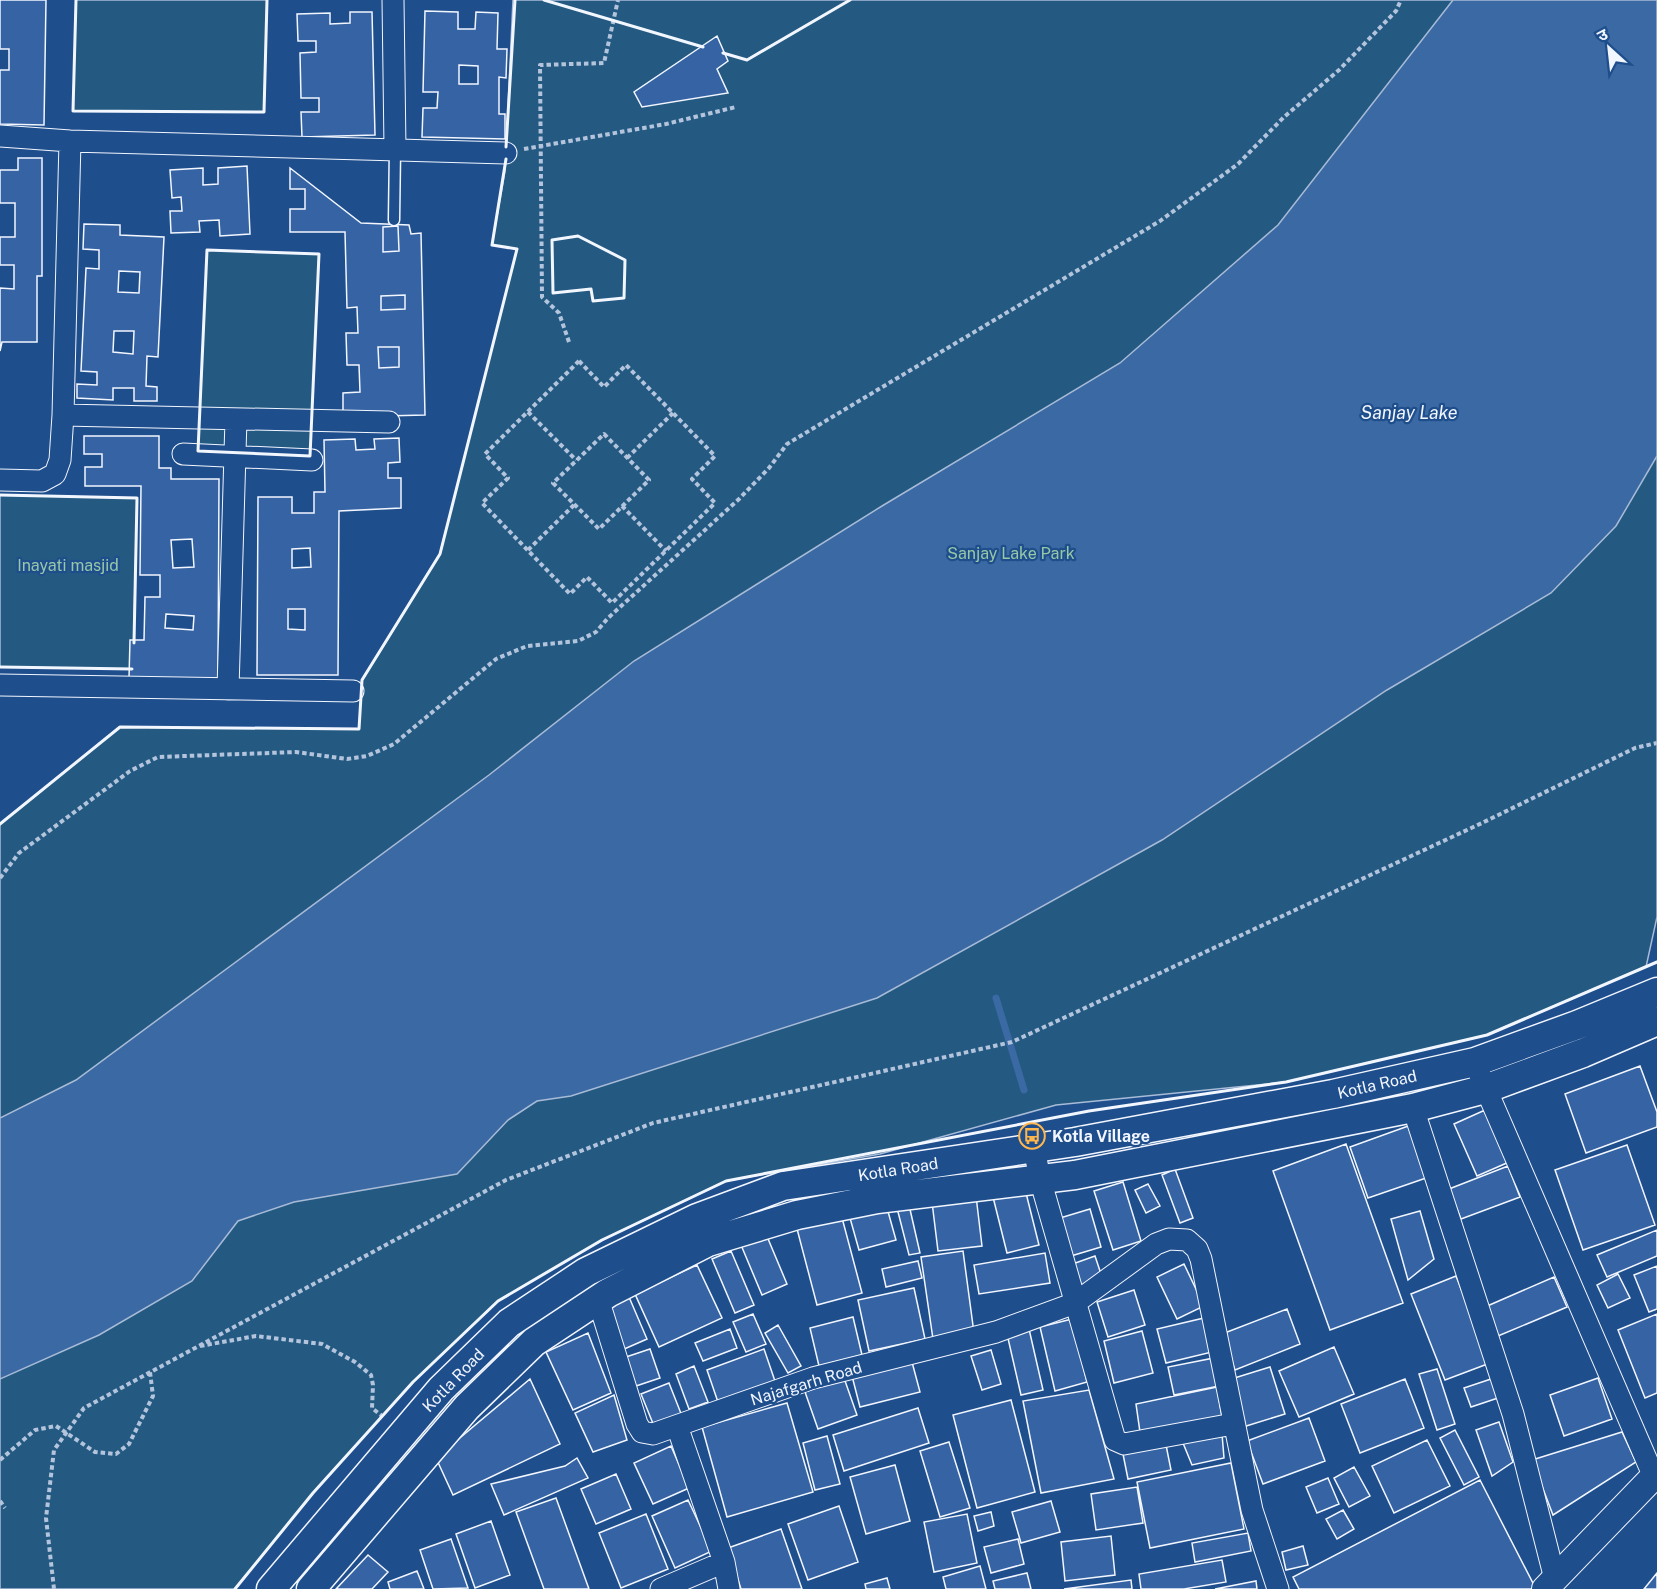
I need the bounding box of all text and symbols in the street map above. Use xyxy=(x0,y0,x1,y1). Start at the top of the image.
north arrow xyxy=(1579,18,1639,78)
text: उ xyxy=(1594,24,1611,46)
water label: Sanjay Lake xyxy=(1360,402,1458,423)
park label: Sanjay Lake Park xyxy=(947,544,1075,563)
park label: Inayati masjid xyxy=(17,556,119,575)
street label: Kotla Road xyxy=(1336,1066,1419,1103)
bus stop icon: Kotla Village xyxy=(1017,1121,1047,1151)
place label: Kotla Village xyxy=(1052,1127,1150,1146)
street label: Kotla Road xyxy=(857,1154,939,1185)
street label: Kotla Road xyxy=(418,1345,488,1416)
street label: Najafgarh Road xyxy=(748,1357,864,1409)

